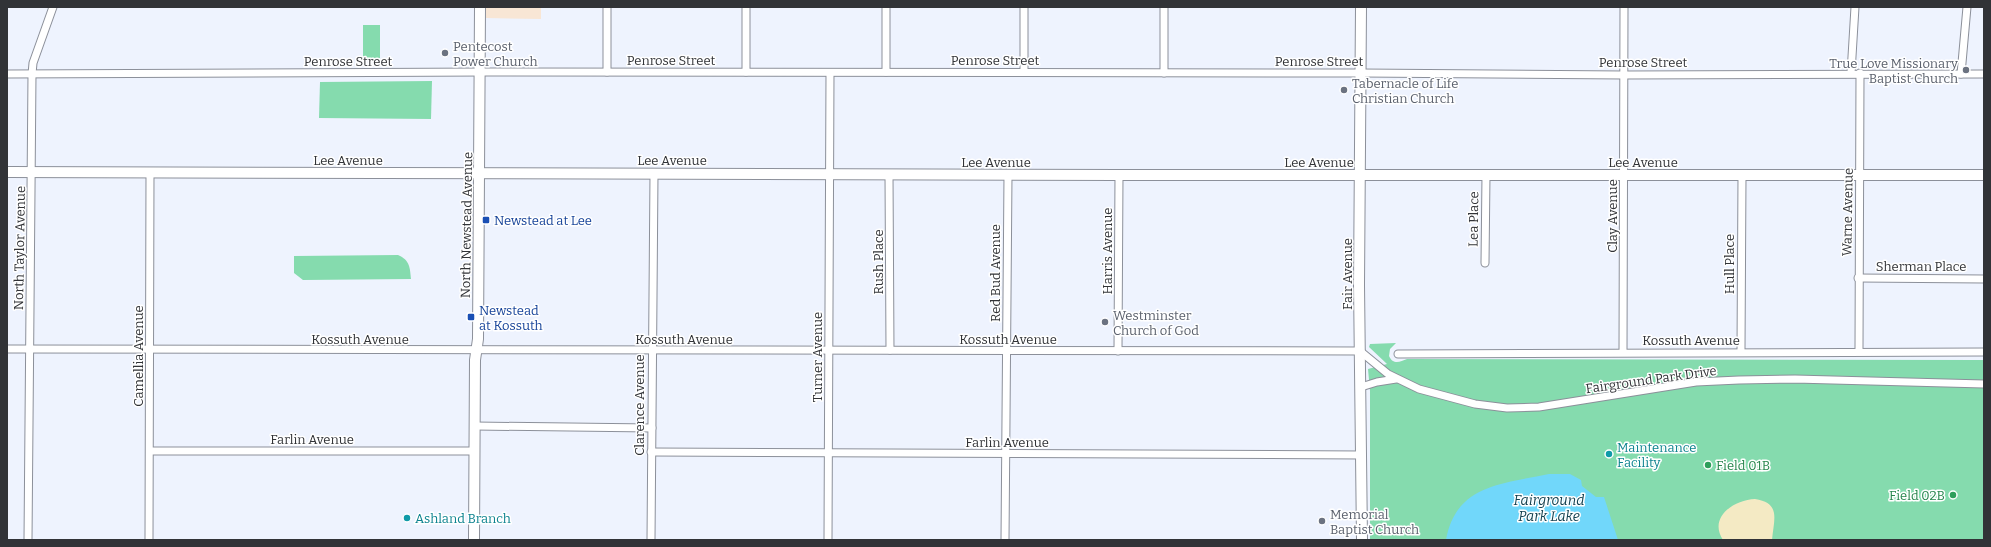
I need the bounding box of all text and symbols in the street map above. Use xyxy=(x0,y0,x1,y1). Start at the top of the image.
place label: Pentecost Power Church xyxy=(453,39,537,69)
marker: Pentecost Power Church xyxy=(440,48,450,58)
street label: Penrose Street xyxy=(627,53,716,68)
street label: Penrose Street xyxy=(951,53,1040,68)
street label: Penrose Street xyxy=(304,54,393,69)
street label: Penrose Street xyxy=(1275,54,1364,69)
street label: Penrose Street xyxy=(1599,55,1688,70)
place label: True Love Missionary Baptist Church xyxy=(1829,56,1958,86)
marker: True Love Missionary Baptist Church xyxy=(1961,65,1971,75)
place label: Tabernacle of Life Christian Church xyxy=(1352,76,1458,106)
marker: Tabernacle of Life Christian Church xyxy=(1339,85,1349,95)
street label: North Newstead Avenue xyxy=(458,152,475,298)
street label: Lee Avenue xyxy=(313,153,383,168)
street label: Lee Avenue xyxy=(637,153,707,168)
street label: Lee Avenue xyxy=(961,155,1031,170)
street label: Lee Avenue xyxy=(1284,155,1354,170)
street label: Lee Avenue xyxy=(1608,155,1678,170)
street label: Warne Avenue xyxy=(1839,168,1856,256)
street label: Clay Avenue xyxy=(1605,179,1620,253)
street label: North Taylor Avenue xyxy=(11,186,28,310)
street label: Lea Place xyxy=(1466,191,1481,247)
street label: Harris Avenue xyxy=(1100,208,1115,294)
place label: Newstead at Lee xyxy=(494,213,592,228)
marker: Newstead at Lee xyxy=(481,215,491,225)
street label: Red Bud Avenue xyxy=(988,224,1003,322)
street label: Rush Place xyxy=(871,229,886,295)
street label: Hull Place xyxy=(1722,234,1737,294)
street label: Fair Avenue xyxy=(1340,238,1355,310)
street label: Sherman Place xyxy=(1876,259,1966,274)
place label: Newstead at Kossuth xyxy=(479,303,543,333)
street label: Camellia Avenue xyxy=(131,305,146,407)
place label: Westminster Church of God xyxy=(1113,308,1199,338)
marker: Newstead at Kossuth xyxy=(466,312,476,322)
street label: Turner Avenue xyxy=(810,312,825,402)
marker: Westminster Church of God xyxy=(1100,317,1110,327)
street label: Kossuth Avenue xyxy=(311,332,409,347)
street label: Kossuth Avenue xyxy=(635,332,733,347)
street label: Kossuth Avenue xyxy=(959,332,1057,347)
street label: Kossuth Avenue xyxy=(1642,333,1740,348)
street label: Clarence Avenue xyxy=(632,354,647,456)
street label: Fairground Park Drive xyxy=(1585,363,1718,396)
street label: Farlin Avenue xyxy=(270,432,354,447)
street label: Farlin Avenue xyxy=(965,435,1049,450)
place label: Maintenance Facility xyxy=(1617,440,1696,470)
marker: Maintenance Facility xyxy=(1604,449,1614,459)
place label: Field 01B xyxy=(1716,458,1770,473)
marker: Field 01B xyxy=(1703,460,1713,470)
place label: Field 02B xyxy=(1889,488,1945,503)
marker: Field 02B xyxy=(1948,490,1958,500)
water label: Fairground Park Lake xyxy=(1513,492,1585,525)
place label: Memorial Baptist Church xyxy=(1330,507,1419,537)
place label: Ashland Branch xyxy=(415,511,511,526)
marker: Ashland Branch xyxy=(402,513,412,523)
marker: Memorial Baptist Church xyxy=(1317,516,1327,526)

